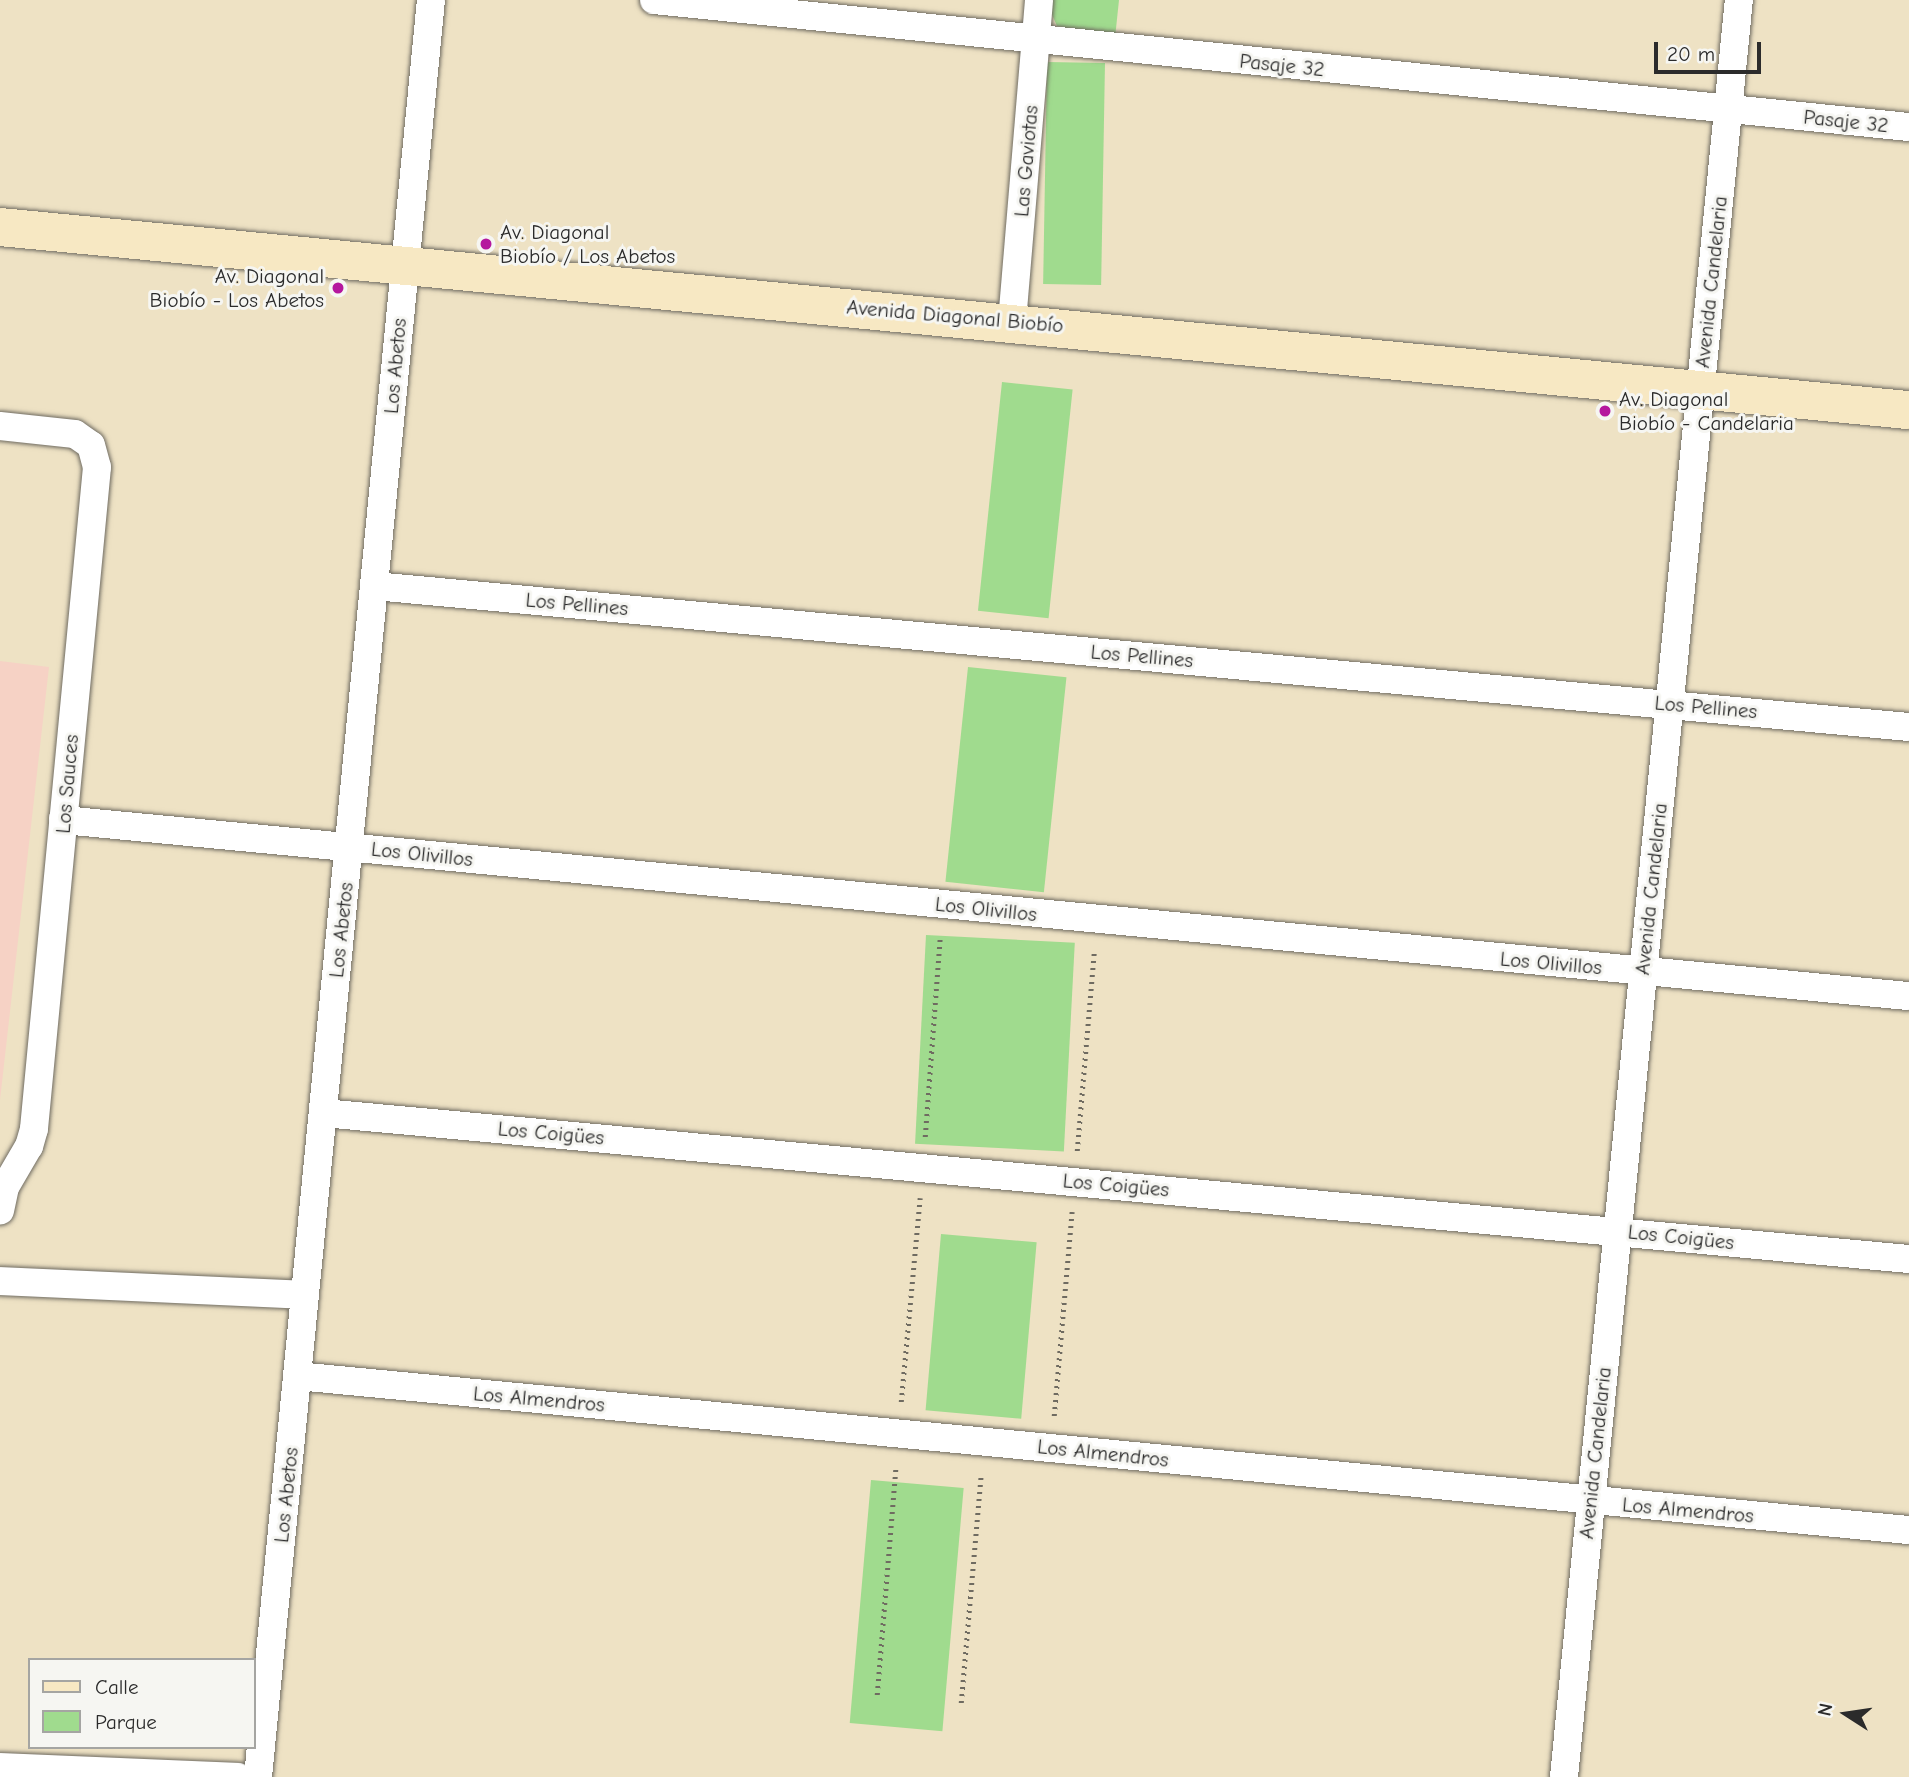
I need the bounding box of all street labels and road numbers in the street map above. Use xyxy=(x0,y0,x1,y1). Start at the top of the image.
street label: Pasaje 32 xyxy=(1238,48,1326,82)
street label: Las Gaviotas xyxy=(1009,104,1043,218)
street label: Pasaje 32 xyxy=(1802,104,1890,138)
street label: Avenida Candelaria xyxy=(1689,195,1733,369)
street label: Avenida Diagonal Biobío xyxy=(846,294,1064,338)
street label: Los Abetos xyxy=(378,317,412,415)
street label: Los Pellines xyxy=(525,587,629,621)
street label: Los Pellines xyxy=(1090,639,1194,673)
street label: Los Pellines xyxy=(1654,690,1758,724)
street label: Los Sauces xyxy=(50,733,84,835)
street label: Avenida Candelaria xyxy=(1629,802,1673,976)
street label: Los Olivillos xyxy=(370,836,474,872)
street label: Los Abetos xyxy=(323,881,359,979)
street label: Los Olivillos xyxy=(934,891,1038,927)
street label: Los Olivillos xyxy=(1499,946,1603,980)
street label: Los Coigües xyxy=(497,1116,605,1150)
street label: Los Coigües xyxy=(1062,1168,1170,1202)
street label: Los Coigües xyxy=(1627,1219,1735,1255)
street label: Avenida Candelaria xyxy=(1573,1366,1617,1540)
street label: Los Almendros xyxy=(472,1381,606,1417)
street label: Los Almendros xyxy=(1036,1434,1170,1472)
street label: Los Abetos xyxy=(268,1446,304,1544)
street label: Los Almendros xyxy=(1621,1492,1755,1528)

